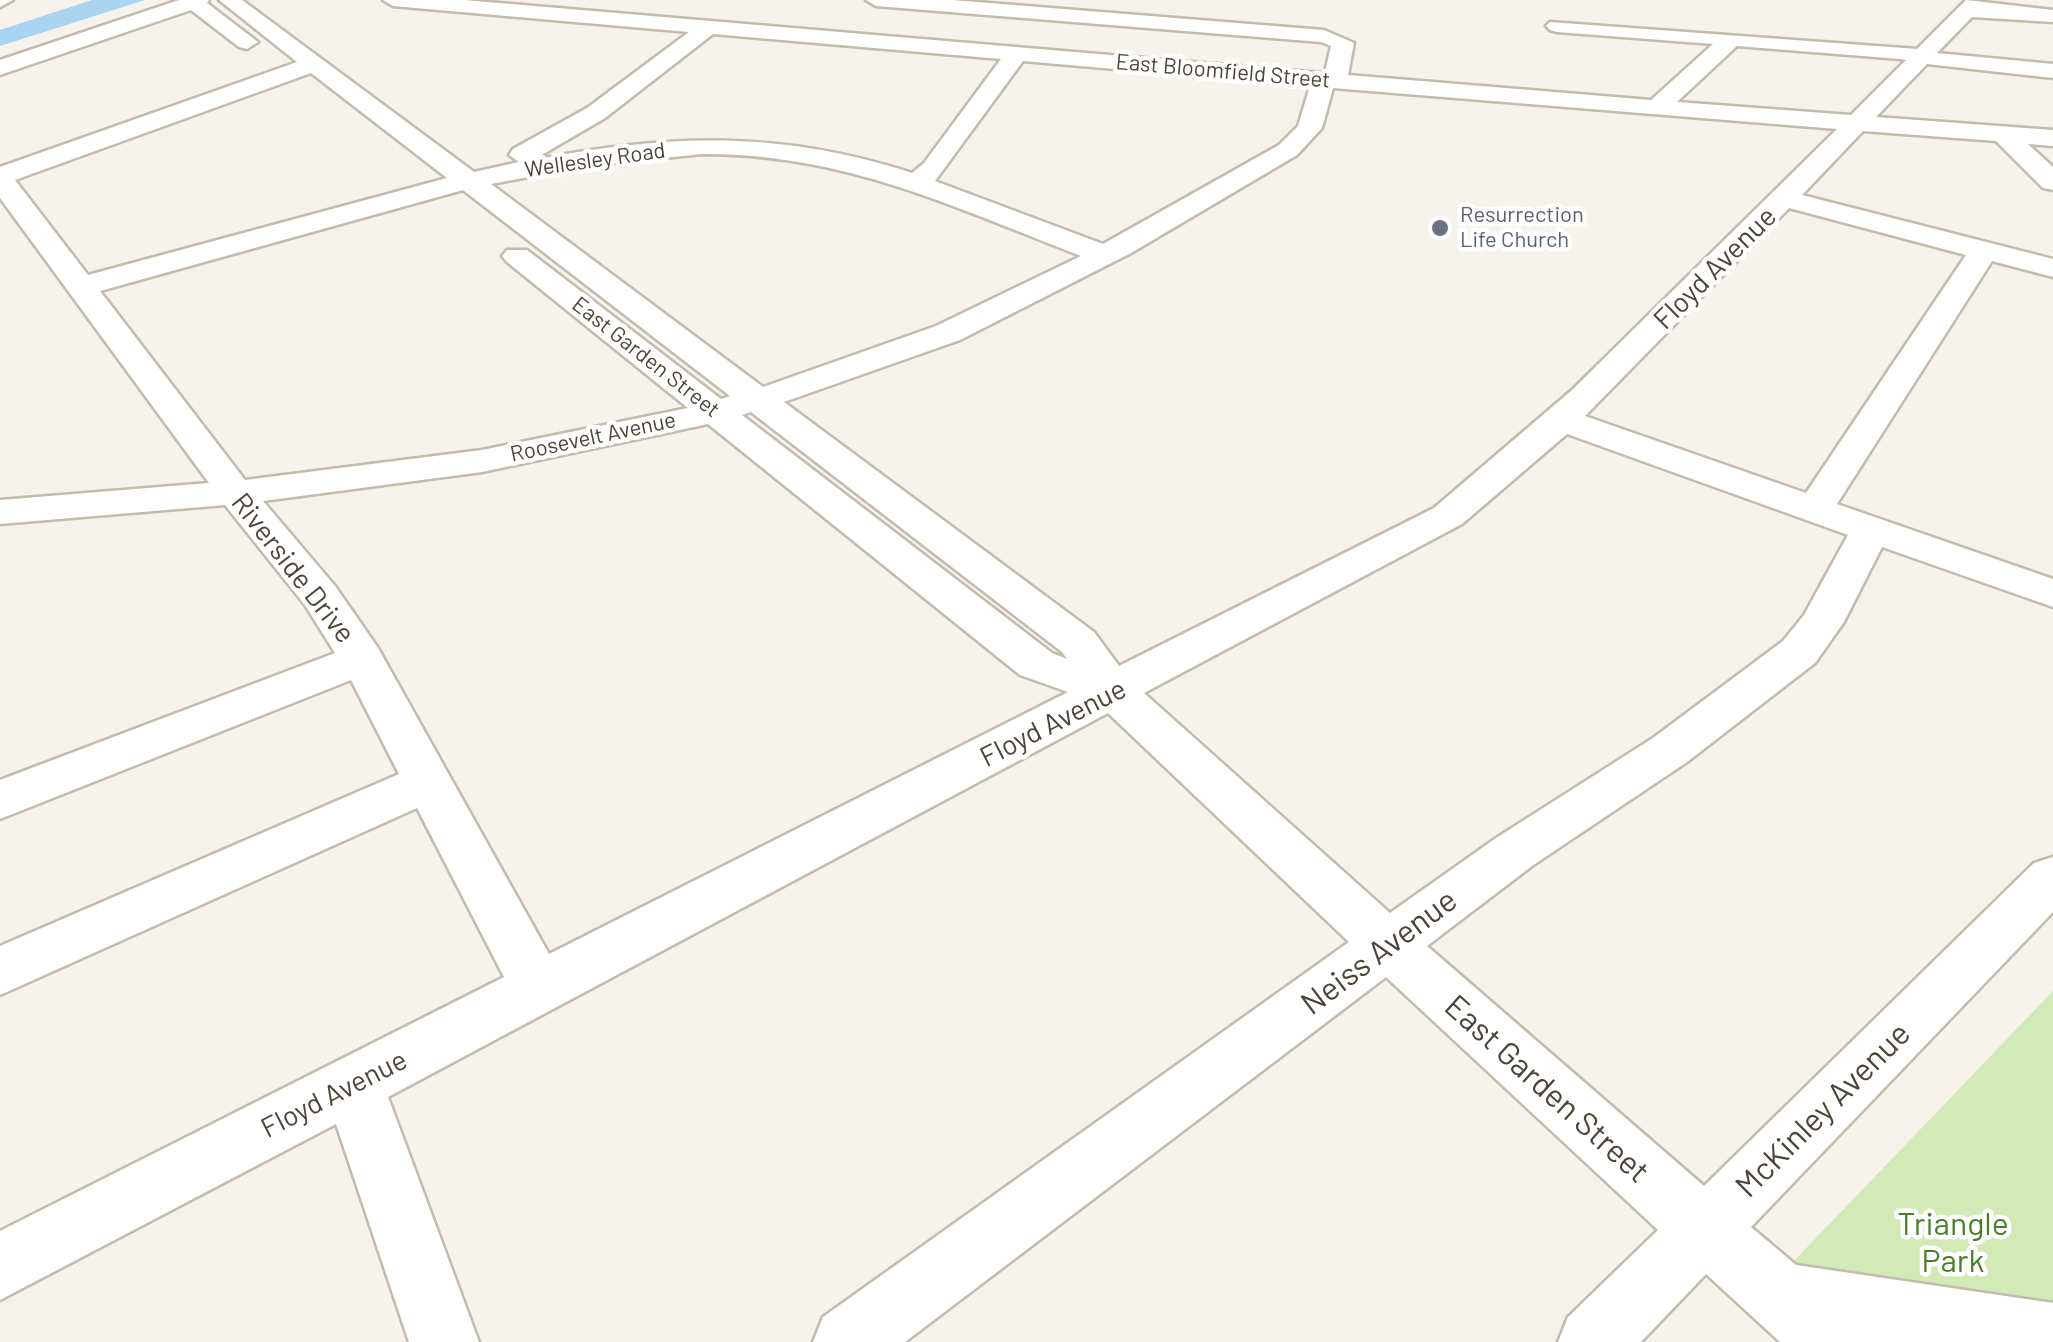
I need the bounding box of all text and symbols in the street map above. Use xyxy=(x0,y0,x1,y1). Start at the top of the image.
street label: East Bloomfield Street xyxy=(1115,48,1331,94)
street label: Wellesley Road xyxy=(523,137,667,183)
street label: Floyd Avenue xyxy=(1647,200,1783,336)
place label: Resurrection Life Church xyxy=(1460,202,1584,254)
marker: Resurrection Life Church xyxy=(1429,217,1451,239)
street label: East Garden Street xyxy=(567,291,725,423)
street label: Roosevelt Avenue xyxy=(508,407,678,467)
street label: Riverside Drive xyxy=(224,486,362,650)
street label: Floyd Avenue xyxy=(974,672,1132,774)
street label: Neiss Avenue xyxy=(1293,881,1465,1023)
street label: East Garden Street xyxy=(1437,987,1657,1191)
street label: McKinley Avenue xyxy=(1728,1015,1918,1205)
street label: Floyd Avenue xyxy=(255,1043,413,1145)
park label: Triangle Park xyxy=(1897,1205,2009,1280)

